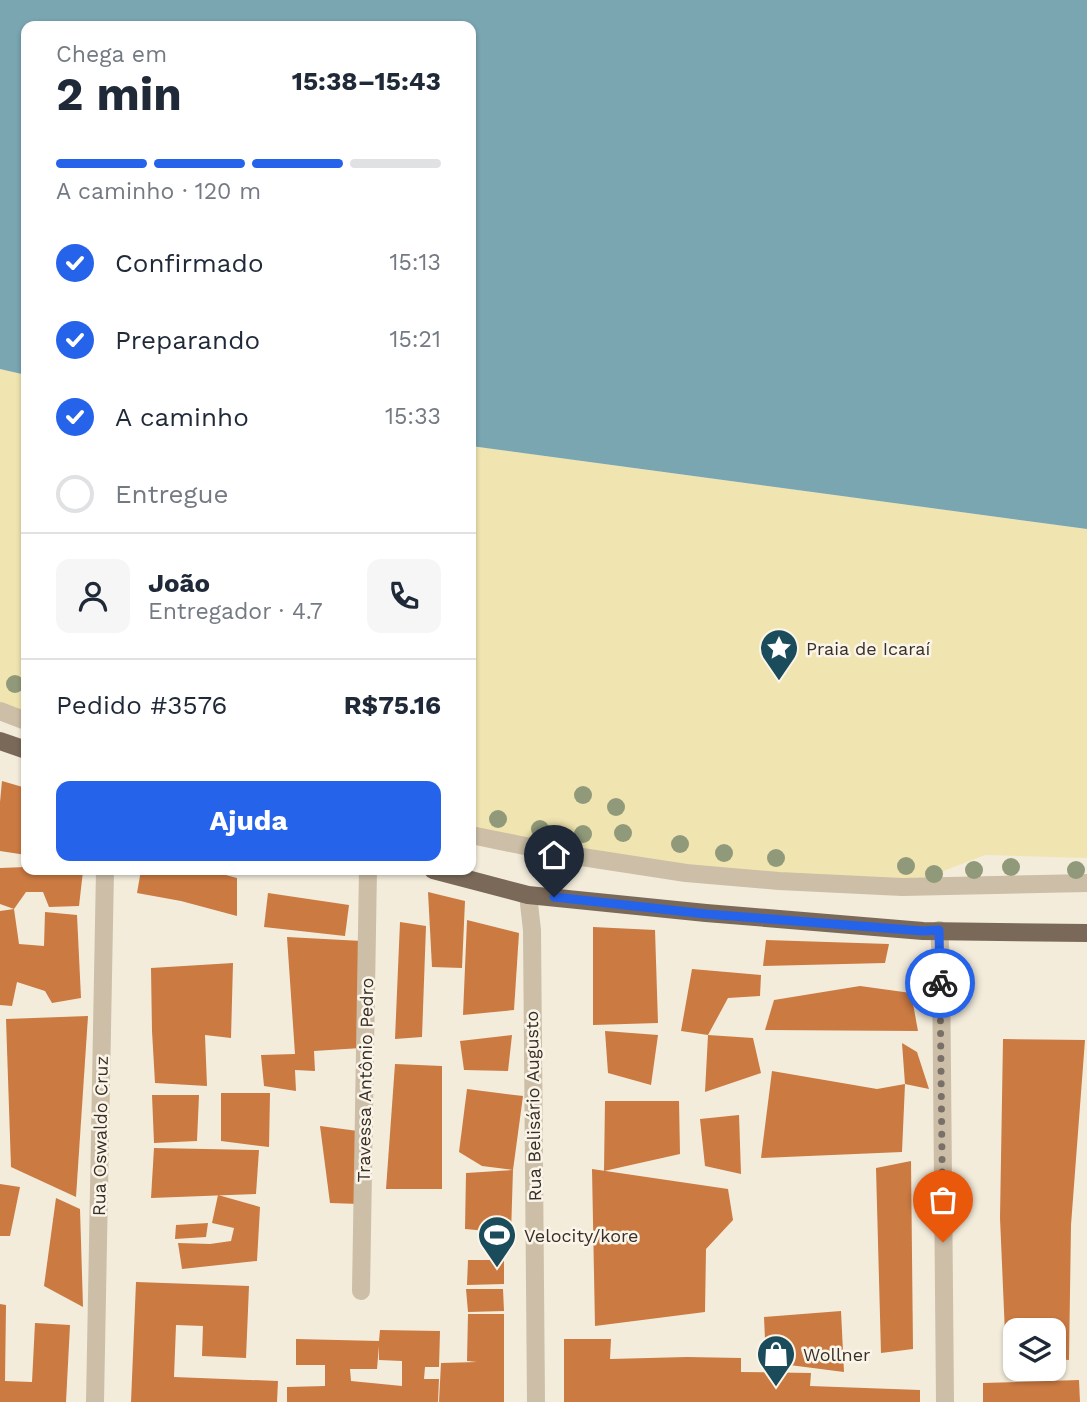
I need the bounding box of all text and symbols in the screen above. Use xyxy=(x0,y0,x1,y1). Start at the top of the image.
text: Chega em xyxy=(56,41,167,68)
text: 15:38–15:43 xyxy=(292,66,441,96)
text: 2 min xyxy=(56,67,182,121)
text: A caminho · 120 m xyxy=(56,178,261,205)
icon: check xyxy=(56,244,94,282)
text: Confirmado xyxy=(115,248,264,278)
text: 15:13 xyxy=(389,249,441,276)
icon: check xyxy=(56,321,94,359)
text: Preparando xyxy=(115,325,260,355)
text: 15:21 xyxy=(389,326,441,353)
icon: check xyxy=(56,398,94,436)
text: A caminho xyxy=(115,402,249,432)
text: 15:33 xyxy=(385,403,441,430)
text: Entregue xyxy=(115,479,228,509)
button: person xyxy=(56,559,130,633)
button: phone xyxy=(367,559,441,633)
text: João xyxy=(148,568,210,598)
text: Entregador · 4.7 xyxy=(148,598,323,625)
place icon: Praia de Icaraí xyxy=(758,627,800,682)
place label: Praia de Icaraí xyxy=(806,638,931,659)
text: Pedido #3576 xyxy=(56,690,227,720)
text: R$75.16 xyxy=(344,690,441,720)
button: Ajuda xyxy=(56,781,441,861)
pin xyxy=(524,825,584,897)
icon: home xyxy=(535,836,573,874)
courier xyxy=(905,948,975,1018)
icon: bike xyxy=(921,964,959,1002)
street label: Travessa Antônio Pedro xyxy=(353,977,377,1183)
street label: Rua Belisário Augusto xyxy=(521,1011,545,1201)
street label: Rua Oswaldo Cruz xyxy=(88,1056,112,1216)
pin xyxy=(913,1170,973,1242)
icon: bag xyxy=(924,1181,962,1219)
sports icon: Velocity/kore xyxy=(476,1214,518,1269)
place label: Velocity/kore xyxy=(524,1225,638,1246)
map controls xyxy=(1003,1318,1066,1381)
button: layers xyxy=(1003,1318,1066,1381)
shop icon: Wollner xyxy=(755,1333,797,1388)
place label: Wollner xyxy=(803,1344,870,1365)

